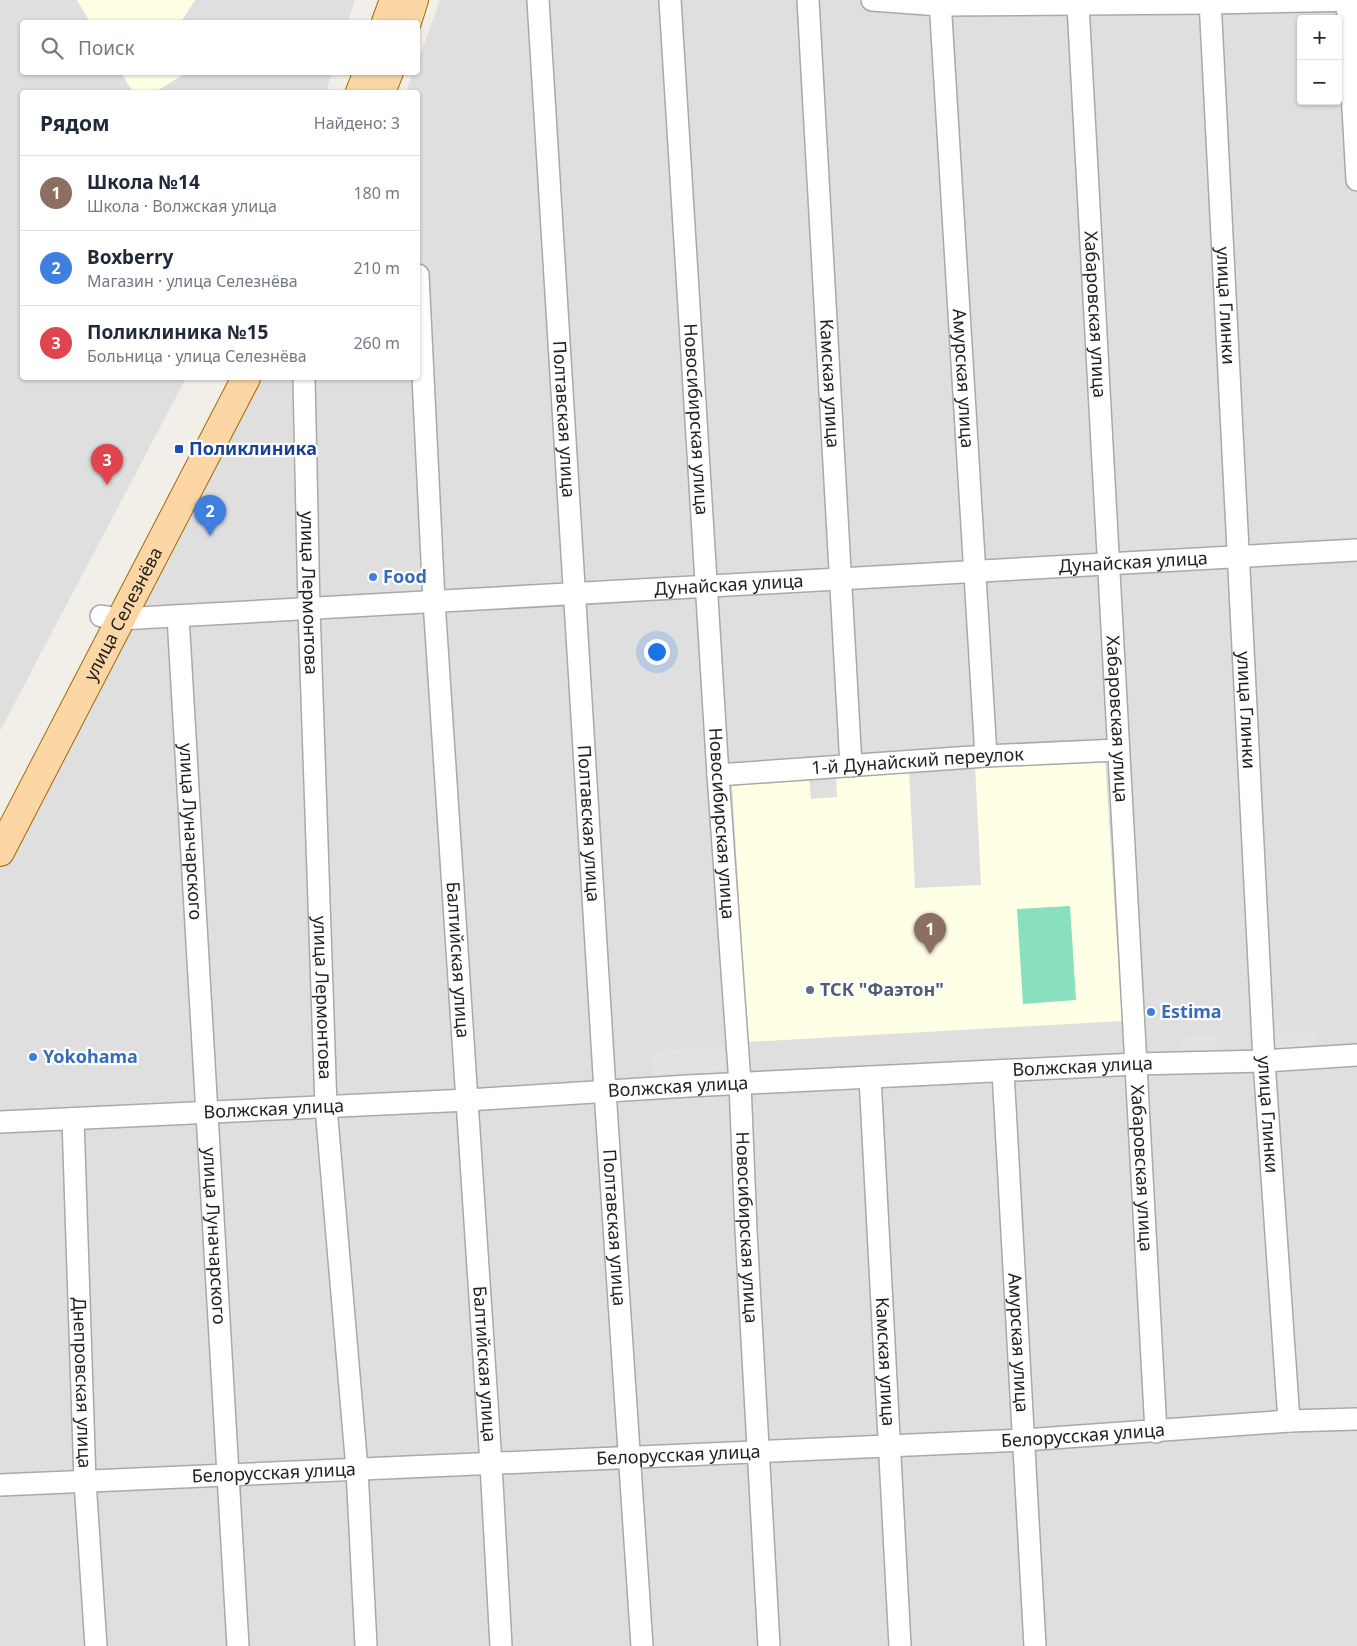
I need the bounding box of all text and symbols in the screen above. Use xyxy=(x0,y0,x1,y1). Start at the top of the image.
map controls xyxy=(1297,15,1342,105)
button: + xyxy=(1297,15,1342,60)
search box xyxy=(20,20,420,75)
icon: search xyxy=(38,34,66,62)
text: Поиск xyxy=(78,35,134,61)
button: − xyxy=(1297,60,1342,105)
text: Рядом xyxy=(40,109,110,137)
text: Найдено: 3 xyxy=(314,112,400,134)
text: Школа №14 xyxy=(87,169,200,195)
text: 1 xyxy=(51,182,61,204)
text: 180 m xyxy=(353,182,400,204)
text: Школа · Волжская улица xyxy=(87,195,277,217)
street label: Хабаровская улица xyxy=(1079,230,1112,399)
text: Boxberry xyxy=(87,244,173,270)
street label: улица Глинки xyxy=(1212,246,1242,365)
text: 2 xyxy=(51,257,61,279)
text: 210 m xyxy=(353,257,400,279)
text: Магазин · улица Селезнёва xyxy=(87,270,298,292)
street label: Амурская улица xyxy=(948,308,980,449)
street label: Камская улица xyxy=(815,318,846,448)
text: Поликлиника №15 xyxy=(87,319,268,345)
street label: Новосибирская улица xyxy=(679,323,715,516)
text: 3 xyxy=(51,332,61,354)
text: 260 m xyxy=(353,332,400,354)
street label: Полтавская улица xyxy=(548,340,582,498)
text: Больница · улица Селезнёва xyxy=(87,345,307,367)
place label: Поликлиника xyxy=(189,436,317,460)
marker: Поликлиника xyxy=(173,443,185,455)
pin: 3 xyxy=(91,444,123,485)
pin: 2 xyxy=(194,495,226,536)
street label: улица Лермонтова xyxy=(296,511,324,675)
street label: улица Селезнёва xyxy=(78,543,167,685)
street label: Дунайская улица xyxy=(1058,545,1208,578)
place label: Food xyxy=(383,564,427,588)
street label: Дунайская улица xyxy=(654,568,804,600)
marker: Food xyxy=(367,571,379,583)
street label: Хабаровская улица xyxy=(1101,635,1135,803)
your location xyxy=(644,639,670,665)
street label: улица Глинки xyxy=(1232,651,1262,770)
street label: Новосибирская улица xyxy=(704,727,741,920)
street label: 1-й Дунайский переулок xyxy=(810,741,1025,779)
street label: улица Луначарского xyxy=(174,742,209,921)
street label: Полтавская улица xyxy=(573,744,606,903)
street label: Балтийская улица xyxy=(442,881,476,1039)
pin: 1 xyxy=(914,913,946,954)
street label: улица Лермонтова xyxy=(308,915,338,1080)
place label: ТСК "Фаэтон" xyxy=(820,977,944,1001)
marker: ТСК "Фаэтон" xyxy=(804,984,816,996)
place label: Estima xyxy=(1161,999,1222,1023)
marker: Estima xyxy=(1145,1006,1157,1018)
place label: Yokohama xyxy=(43,1044,138,1068)
marker: Yokohama xyxy=(27,1051,39,1063)
street label: Волжская улица xyxy=(1012,1051,1153,1081)
street label: улица Глинки xyxy=(1253,1055,1285,1174)
street label: Волжская улица xyxy=(607,1070,749,1102)
street label: Хабаровская улица xyxy=(1126,1084,1159,1252)
street label: Волжская улица xyxy=(203,1093,344,1123)
street label: Новосибирская улица xyxy=(731,1131,764,1324)
street label: улица Луначарского xyxy=(198,1147,232,1325)
street label: Полтавская улица xyxy=(598,1148,632,1307)
street label: Амурская улица xyxy=(1003,1272,1035,1413)
street label: Балтийская улица xyxy=(468,1285,503,1443)
street label: Камская улица xyxy=(871,1296,901,1427)
street label: Днепровская улица xyxy=(68,1297,98,1469)
street label: Белорусская улица xyxy=(1000,1417,1166,1452)
street label: Белорусская улица xyxy=(596,1439,761,1470)
street label: Белорусская улица xyxy=(191,1456,356,1488)

